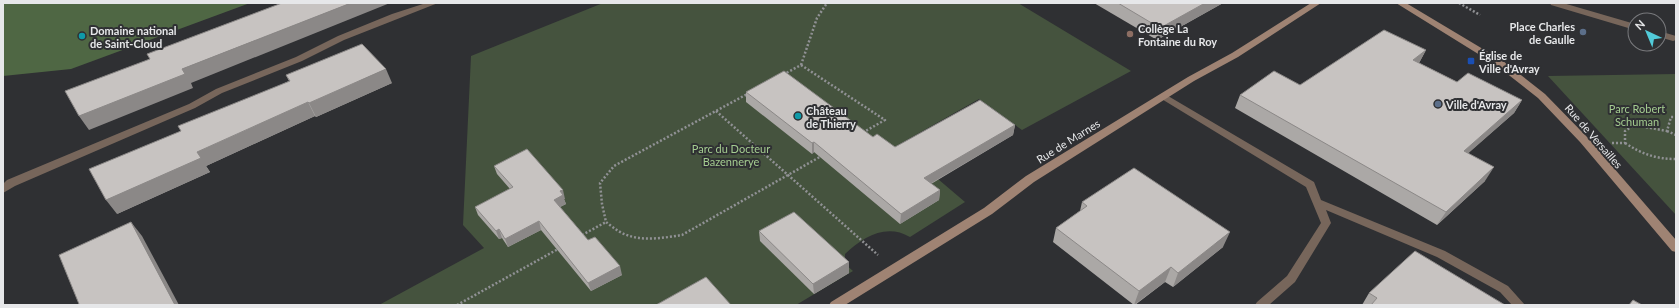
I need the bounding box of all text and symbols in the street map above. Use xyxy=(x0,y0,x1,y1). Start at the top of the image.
north arrow xyxy=(1627,12,1667,52)
text: N xyxy=(1632,17,1647,32)
place label: Place Charles de Gaulle xyxy=(1510,20,1575,46)
place label: Collège La Fontaine du Roy xyxy=(1138,22,1217,48)
place label: Domaine national de Saint-Cloud xyxy=(90,24,177,50)
marker: Place Charles de Gaulle xyxy=(1578,27,1588,37)
marker: Collège La Fontaine du Roy xyxy=(1125,29,1135,39)
marker: Domaine national de Saint-Cloud xyxy=(77,31,87,41)
place label: Église de Ville d'Avray xyxy=(1478,49,1540,75)
marker: Église de Ville d'Avray xyxy=(1466,56,1476,66)
place label: Ville d'Avray xyxy=(1445,98,1507,111)
marker: Ville d'Avray xyxy=(1433,99,1443,109)
street label: Rue de Versailles xyxy=(1563,101,1626,171)
park label: Parc Robert Schuman xyxy=(1609,102,1665,128)
place label: Château de Thierry xyxy=(806,104,856,130)
marker: Château de Thierry xyxy=(793,111,803,121)
street label: Rue de Marnes xyxy=(1034,116,1102,166)
park label: Parc du Docteur Bazennerye xyxy=(692,142,770,168)

